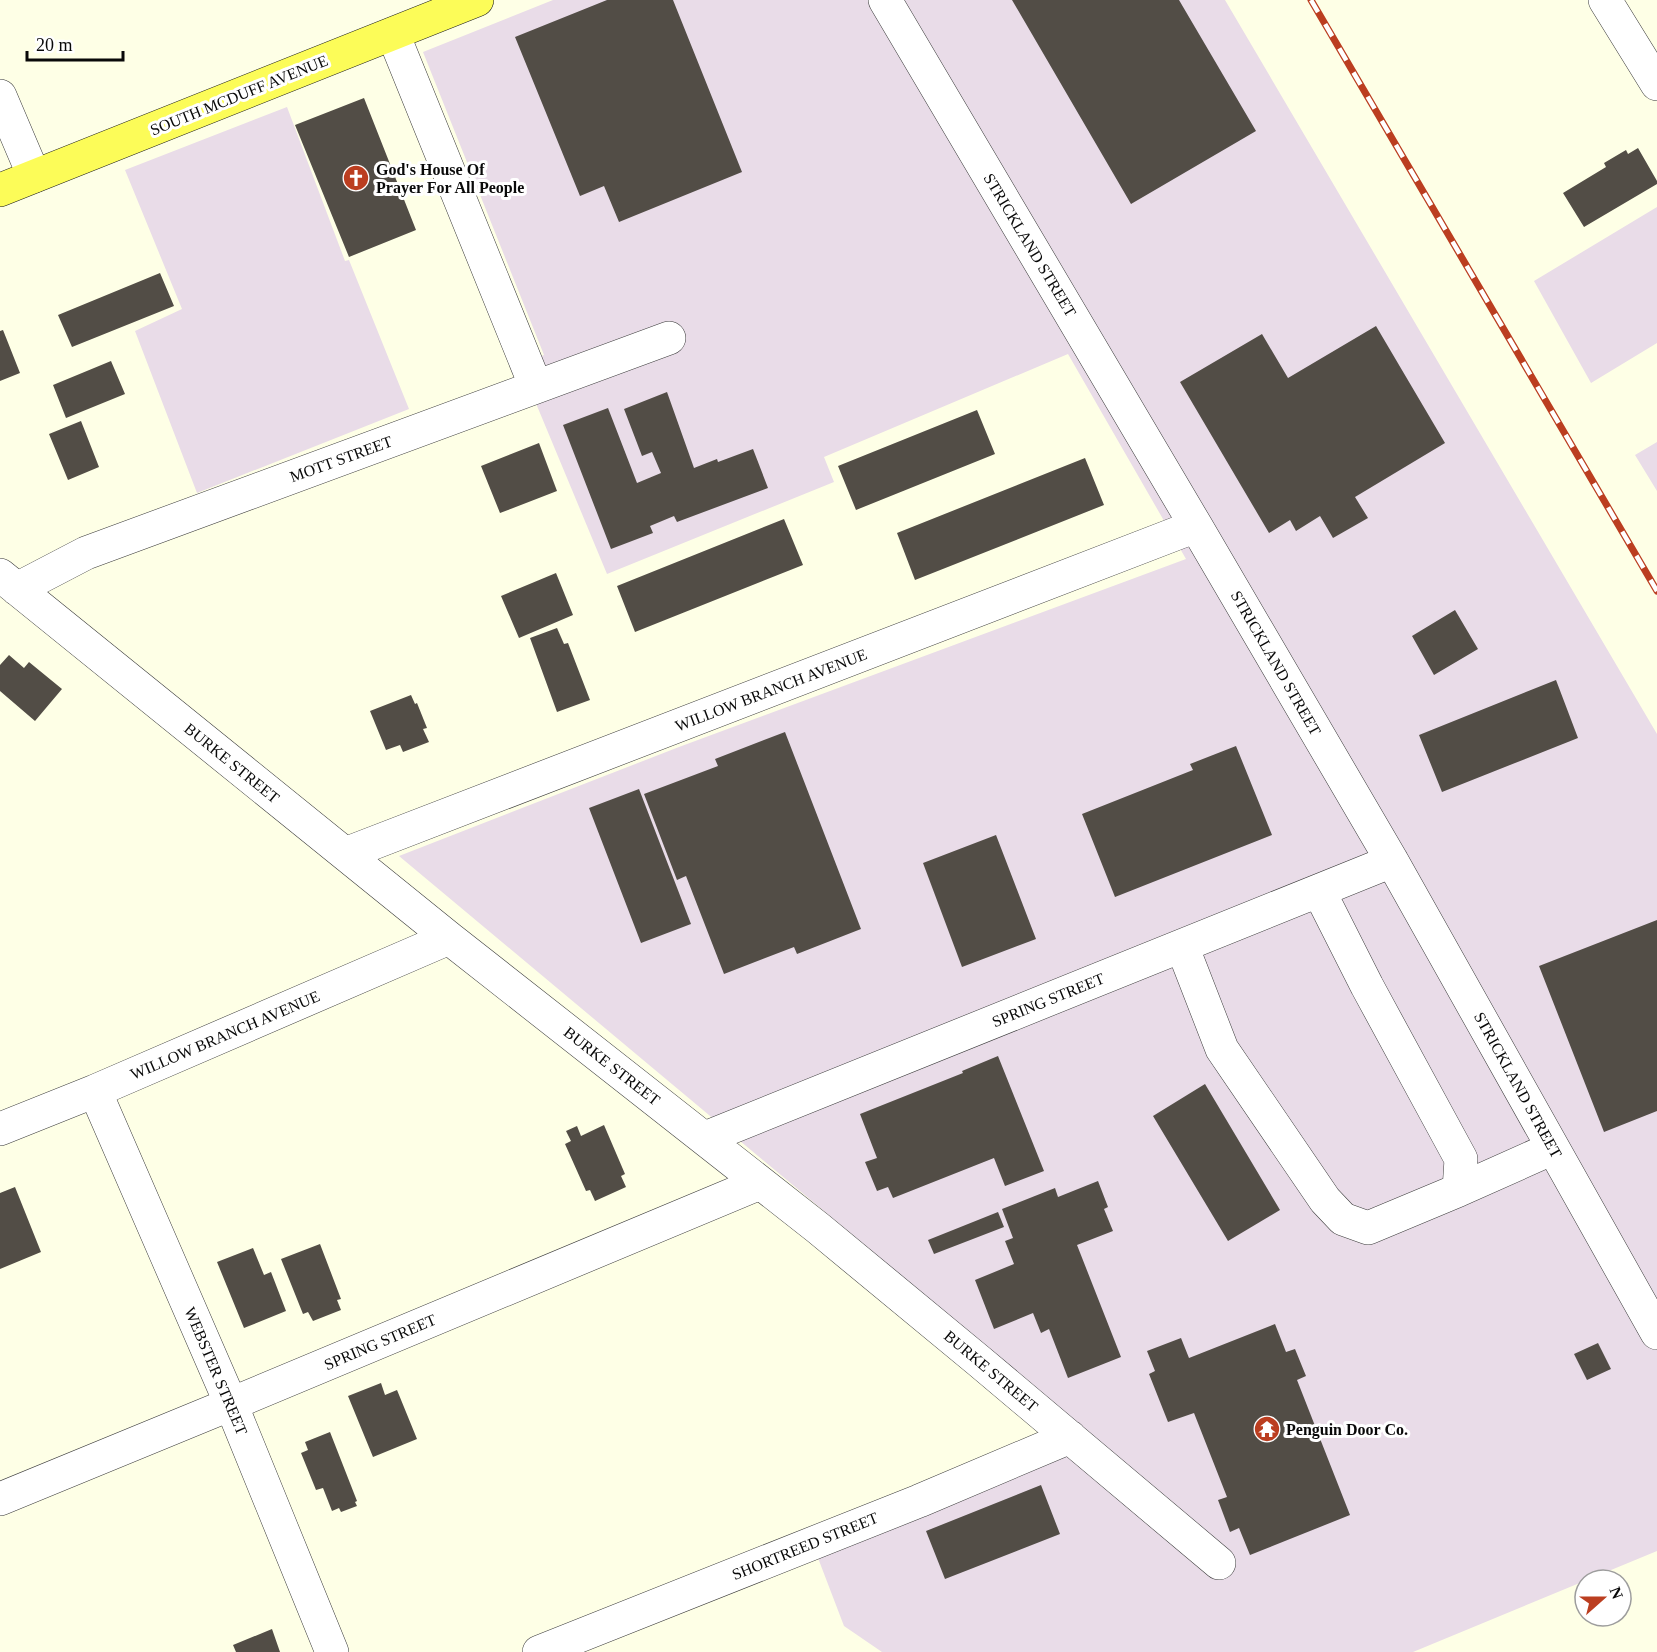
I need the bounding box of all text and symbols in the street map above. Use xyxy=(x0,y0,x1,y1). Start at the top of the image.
scale bar xyxy=(27,24,123,62)
text: 20 m xyxy=(36,35,73,55)
street label: SOUTH MCDUFF AVENUE xyxy=(148,52,330,138)
place label: God's House Of Prayer For All People xyxy=(376,161,524,197)
church icon: God's House Of Prayer For All People xyxy=(341,163,371,193)
street label: STRICKLAND STREET xyxy=(980,170,1080,320)
street label: MOTT STREET xyxy=(287,433,395,485)
street label: STRICKLAND STREET xyxy=(1228,588,1324,738)
street label: WILLOW BRANCH AVENUE xyxy=(673,646,869,734)
street label: BURKE STREET xyxy=(181,720,283,807)
street label: SPRING STREET xyxy=(989,970,1107,1030)
street label: WILLOW BRANCH AVENUE xyxy=(128,987,322,1083)
street label: STRICKLAND STREET xyxy=(1471,1009,1565,1161)
street label: BURKE STREET xyxy=(561,1023,663,1109)
street label: WEBSTER STREET xyxy=(181,1304,251,1438)
street label: SPRING STREET xyxy=(322,1311,439,1373)
street label: BURKE STREET xyxy=(941,1327,1041,1415)
temple icon: Penguin Door Co. xyxy=(1252,1414,1282,1444)
place label: Penguin Door Co. xyxy=(1286,1421,1408,1439)
street label: SHORTREED STREET xyxy=(730,1509,881,1583)
north arrow xyxy=(1573,1568,1633,1628)
text: N xyxy=(1607,1584,1627,1602)

